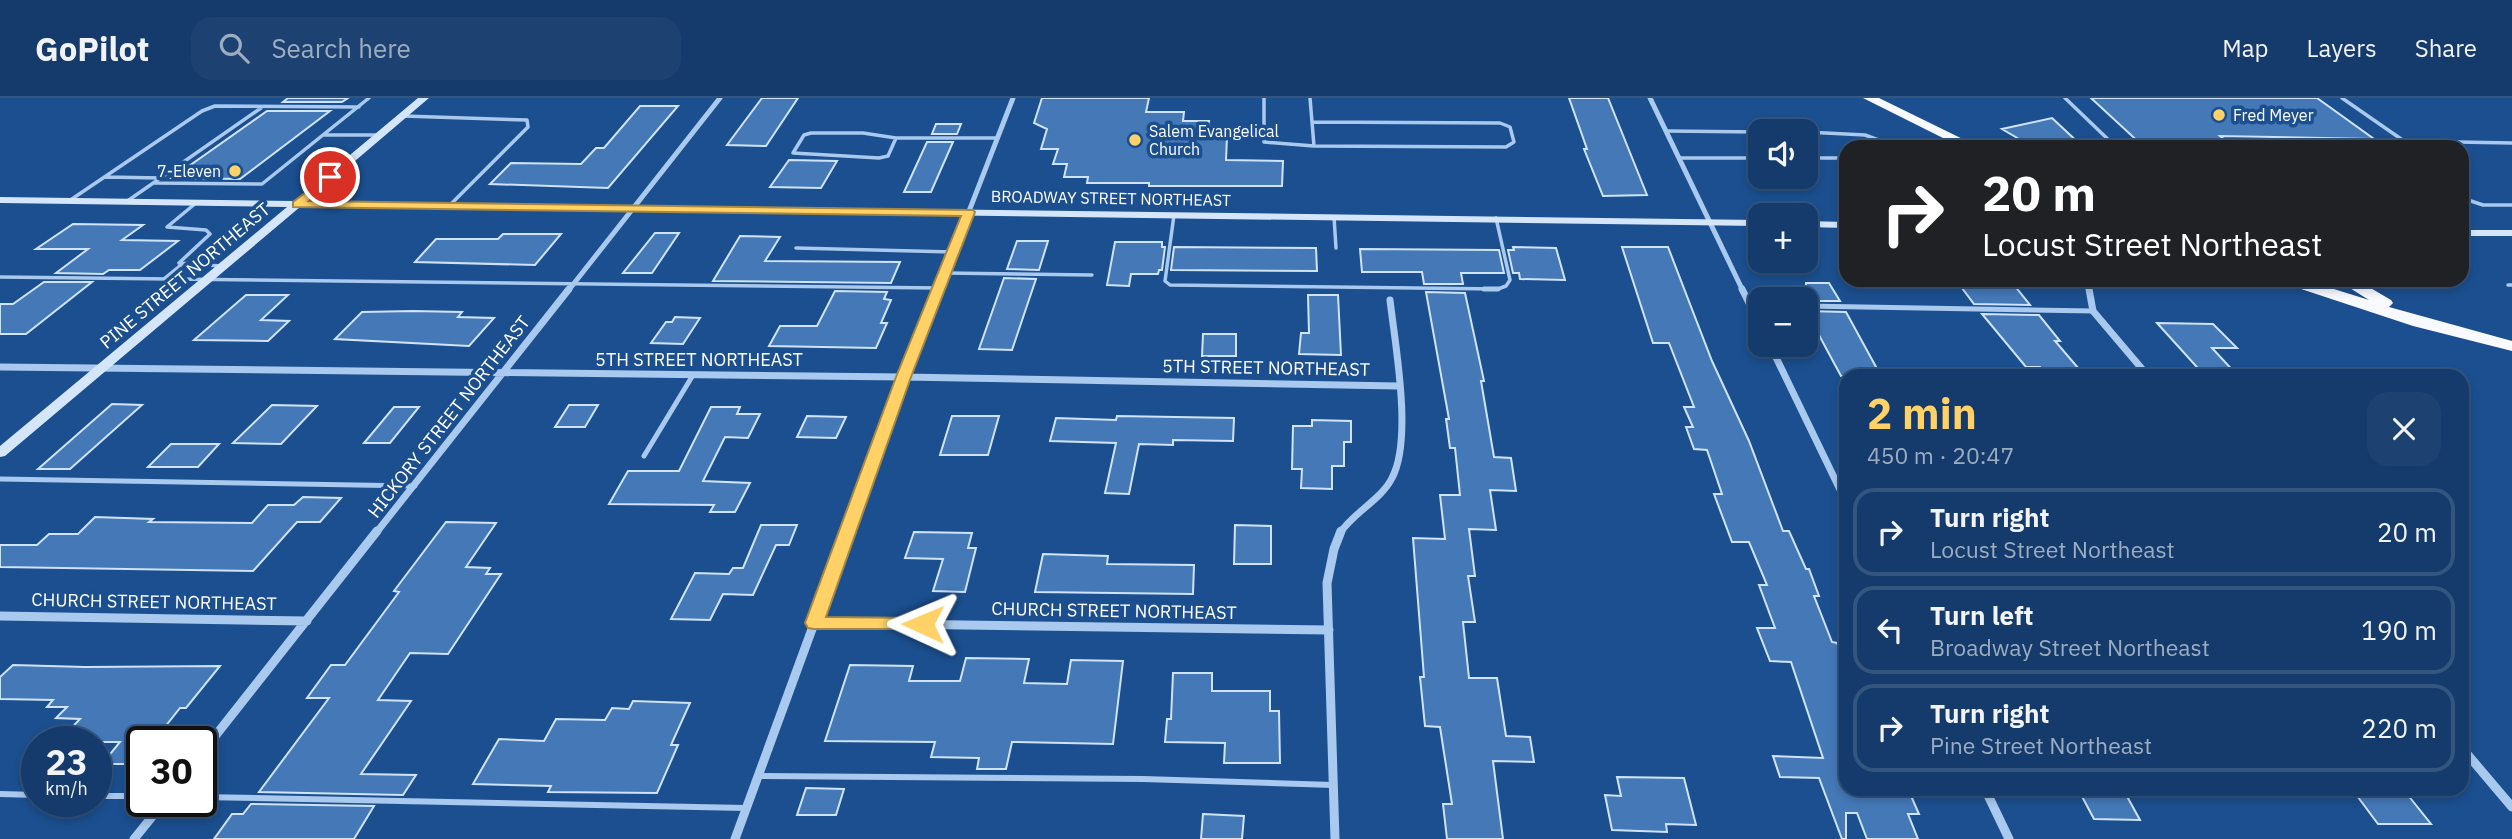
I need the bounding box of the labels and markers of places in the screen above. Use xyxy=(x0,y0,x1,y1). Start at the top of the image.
place label: Fred Meyer xyxy=(2233,105,2314,125)
marker: Fred Meyer xyxy=(2211,107,2227,123)
place label: Salem Evangelical Church xyxy=(1149,121,1279,159)
marker: Salem Evangelical Church xyxy=(1127,132,1143,148)
pin xyxy=(300,147,360,207)
place label: 7-Eleven xyxy=(157,161,221,181)
marker: 7-Eleven xyxy=(227,163,243,179)

